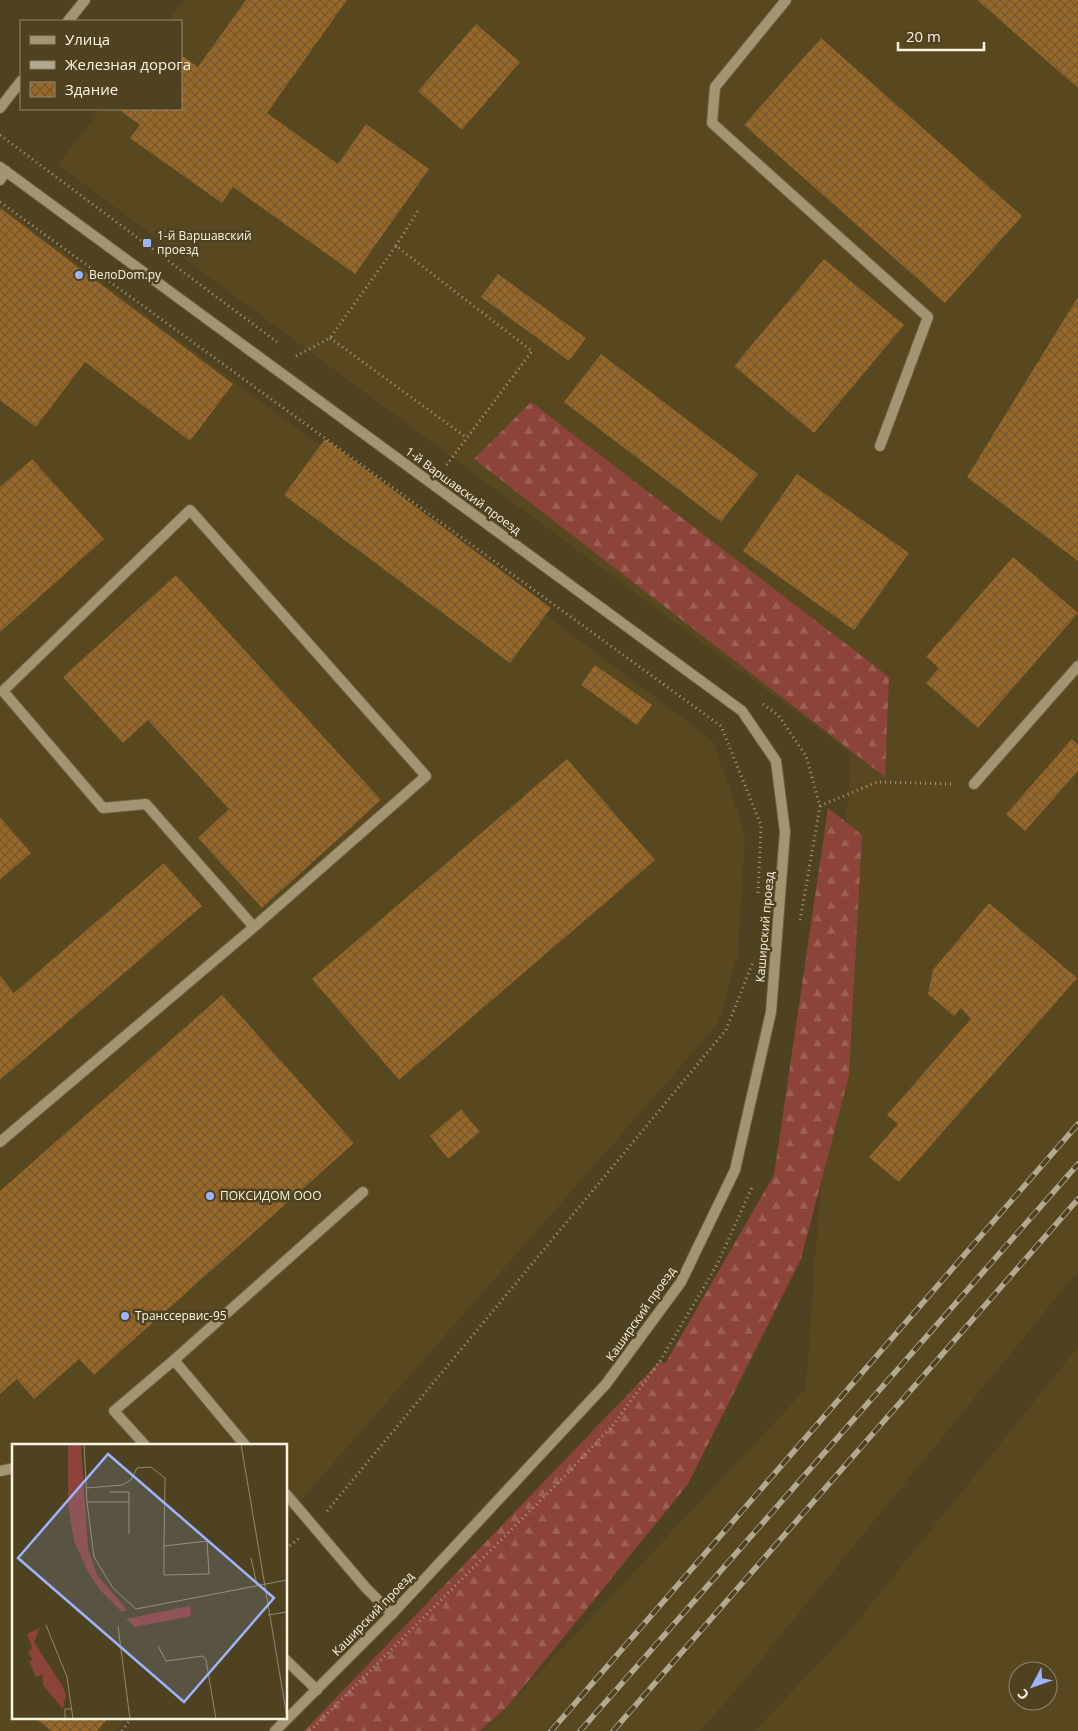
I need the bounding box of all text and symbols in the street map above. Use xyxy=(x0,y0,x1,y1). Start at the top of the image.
legend xyxy=(20,20,182,110)
scale bar xyxy=(898,20,984,52)
text: 20 m xyxy=(906,26,941,46)
text: Улица xyxy=(65,29,110,49)
text: Железная дорога xyxy=(65,54,191,74)
text: Здание xyxy=(65,79,118,99)
place label: 1-й Варшавский проезд xyxy=(157,227,252,258)
marker: 1-й Варшавский проезд xyxy=(141,237,153,249)
place label: ВелоDom.ру xyxy=(89,266,162,283)
marker: ВелоDom.ру xyxy=(73,269,85,281)
street label: 1-й Варшавский проезд xyxy=(402,443,525,538)
street label: Каширский проезд xyxy=(751,871,778,983)
place label: ПОКСИДОМ ООО xyxy=(220,1187,322,1204)
marker: ПОКСИДОМ ООО xyxy=(204,1190,216,1202)
street label: Каширский проезд xyxy=(602,1263,680,1364)
place label: Транссервис-95 xyxy=(135,1307,227,1324)
marker: Транссервис-95 xyxy=(119,1310,131,1322)
inset map xyxy=(12,1444,288,1718)
street label: Каширский проезд xyxy=(328,1568,418,1660)
north arrow xyxy=(1008,1661,1058,1711)
text: С xyxy=(1013,1685,1033,1704)

